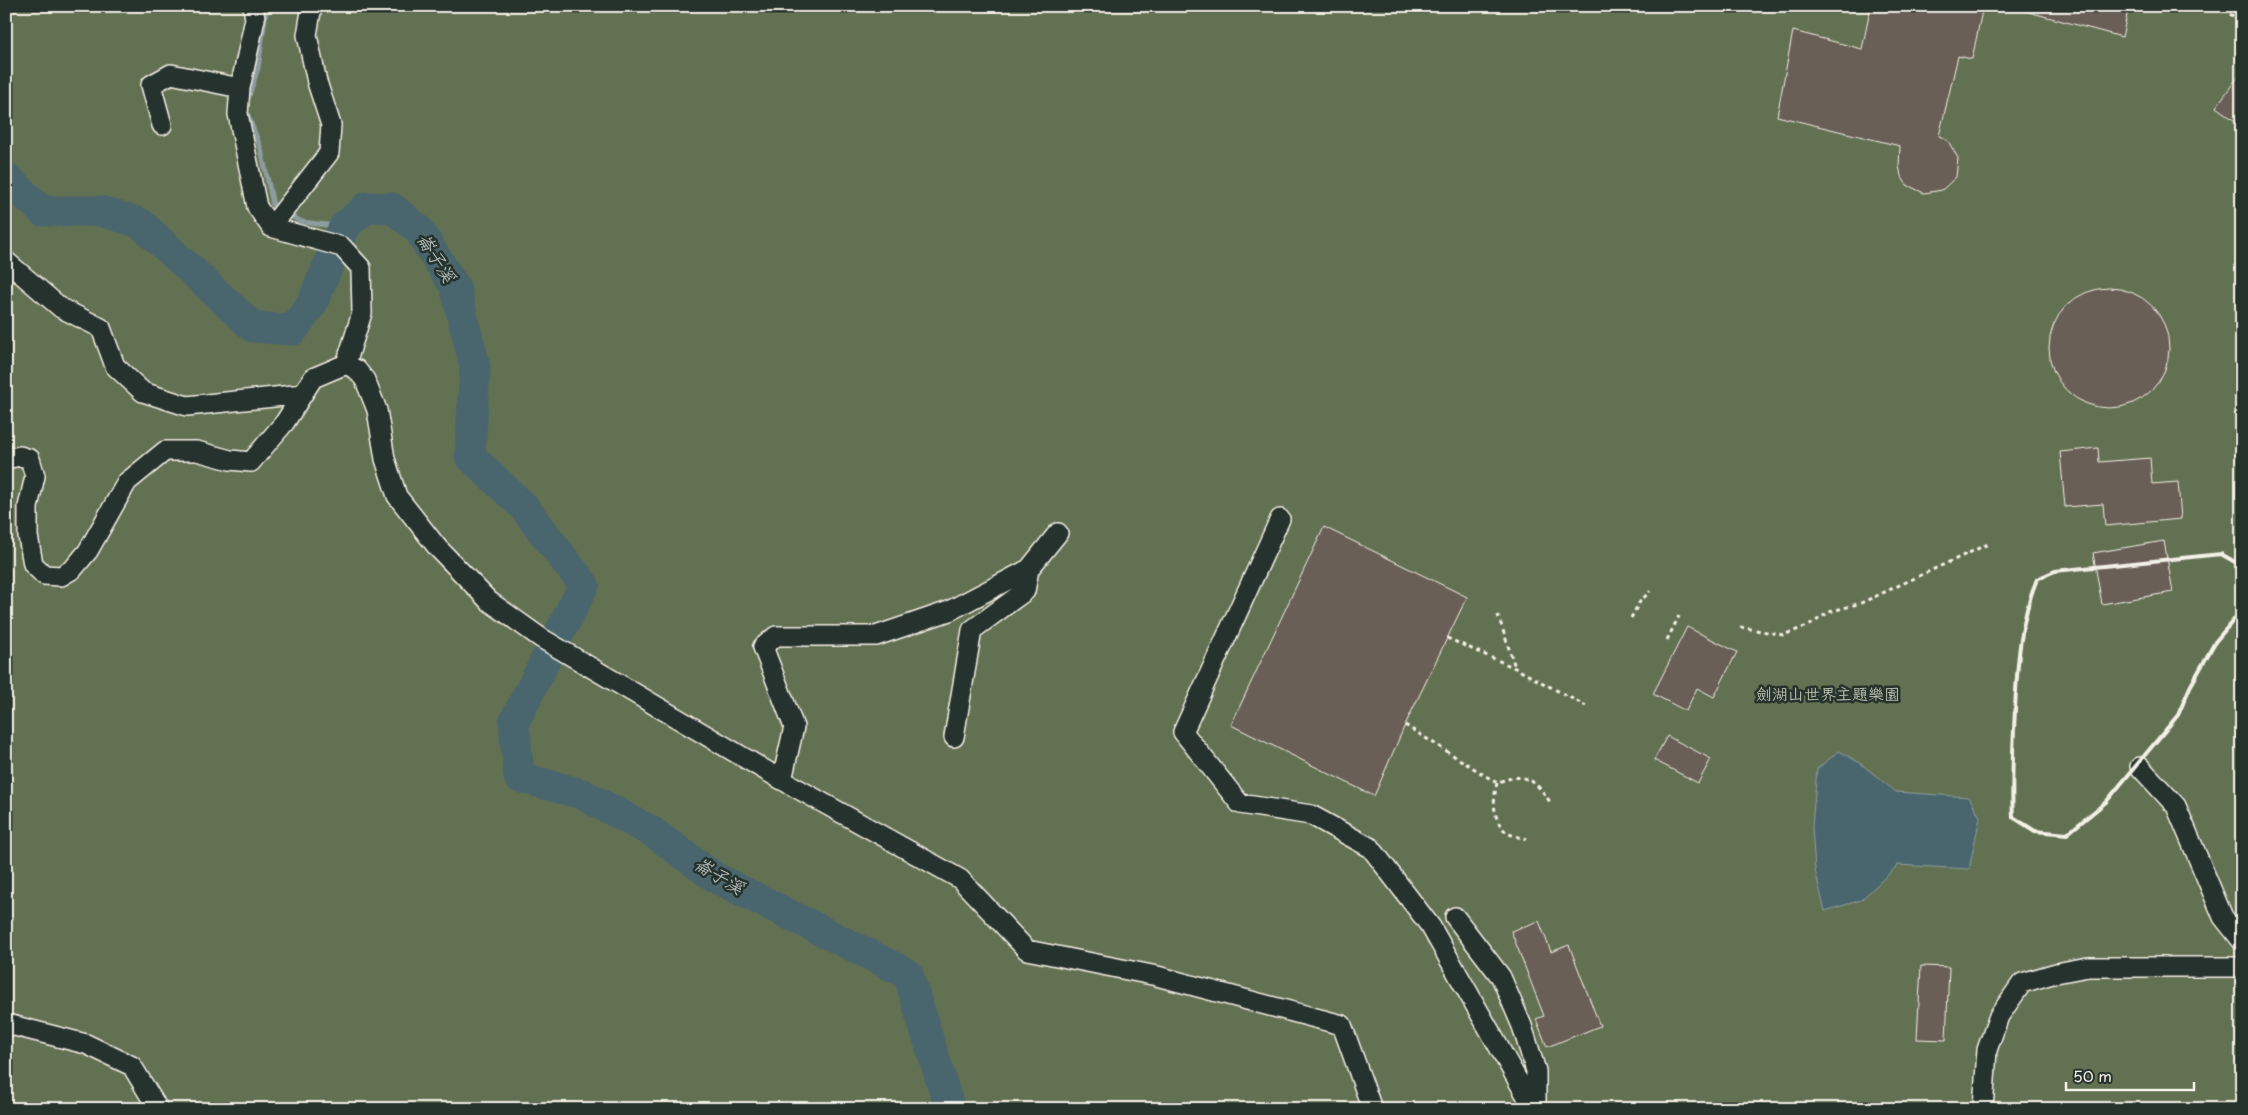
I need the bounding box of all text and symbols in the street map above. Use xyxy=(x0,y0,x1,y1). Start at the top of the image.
water label: 崙子溪 xyxy=(412,227,464,288)
park label: 劍湖山世界主題樂園 xyxy=(1756,681,1900,705)
water label: 崙子溪 xyxy=(690,849,751,901)
scale bar xyxy=(2066,1060,2193,1092)
text: 50 m xyxy=(2073,1064,2112,1087)

